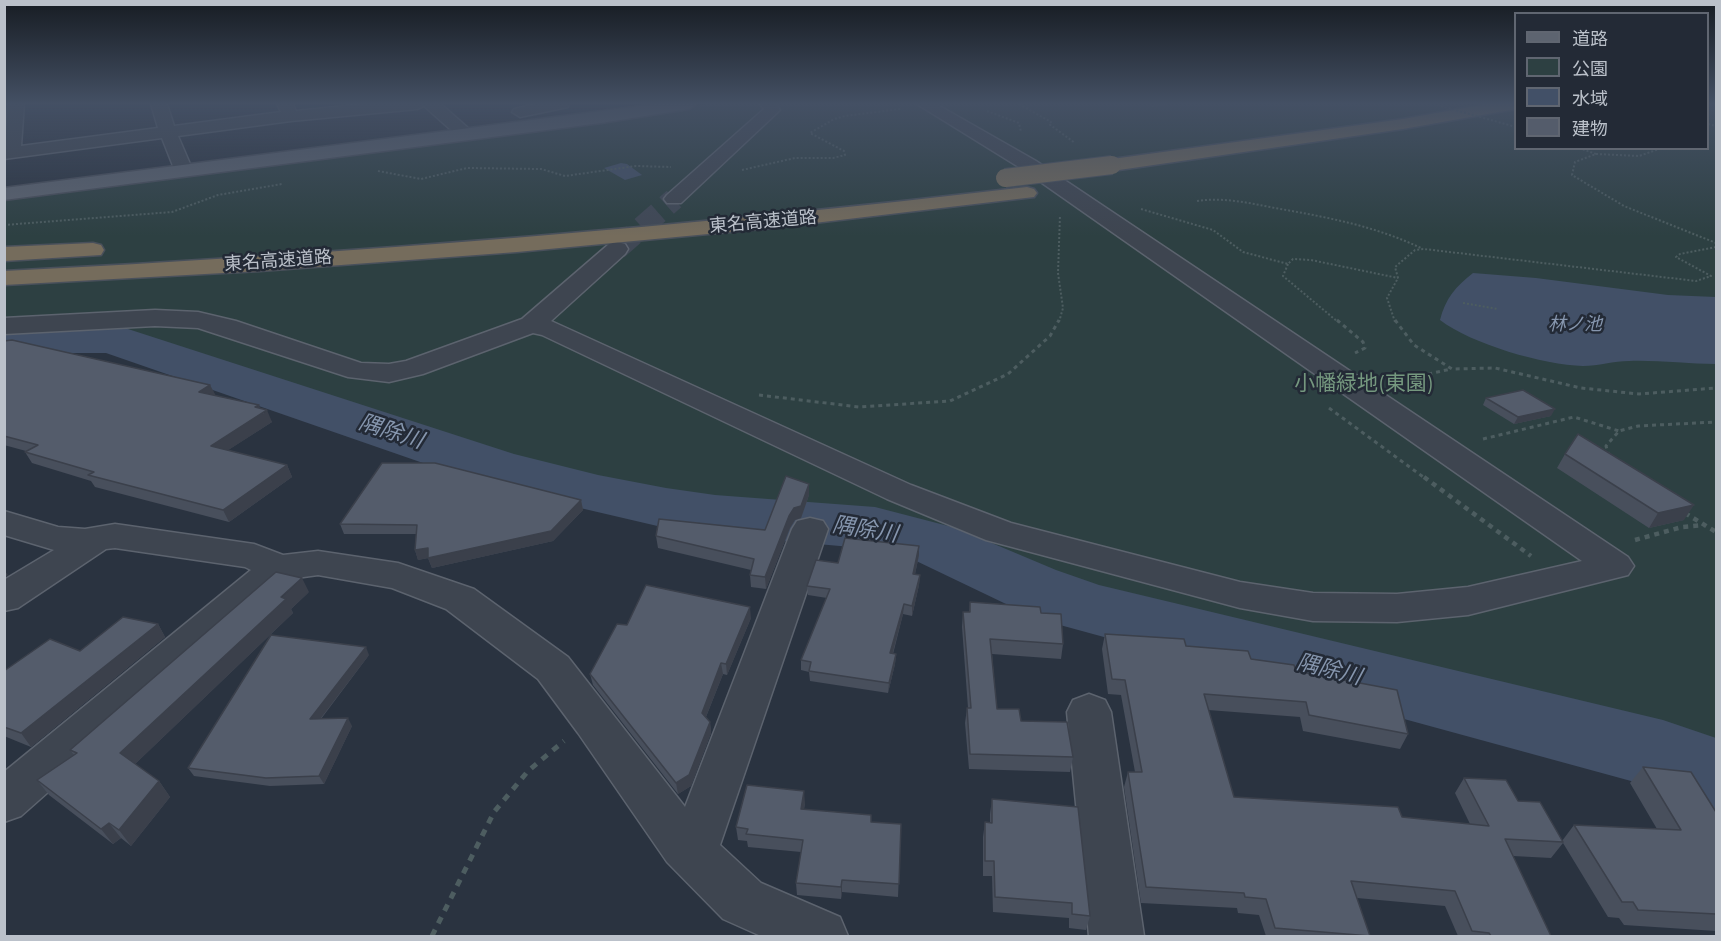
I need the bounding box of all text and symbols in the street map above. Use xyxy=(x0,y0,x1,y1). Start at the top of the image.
legend xyxy=(1514,12,1709,150)
text: 道路 xyxy=(1572,28,1608,50)
text: 公園 xyxy=(1572,58,1608,80)
text: 水域 xyxy=(1572,88,1608,110)
text: 建物 xyxy=(1572,118,1608,140)
street label: 東名高速道路 xyxy=(708,207,818,237)
street label: 東名高速道路 xyxy=(223,246,333,276)
water label: 林ノ池 xyxy=(1548,314,1602,336)
park label: 小幡緑地(東園) xyxy=(1294,371,1434,397)
water label: 隅除川 xyxy=(356,409,426,455)
water label: 隅除川 xyxy=(830,512,900,548)
water label: 隅除川 xyxy=(1294,649,1364,691)

